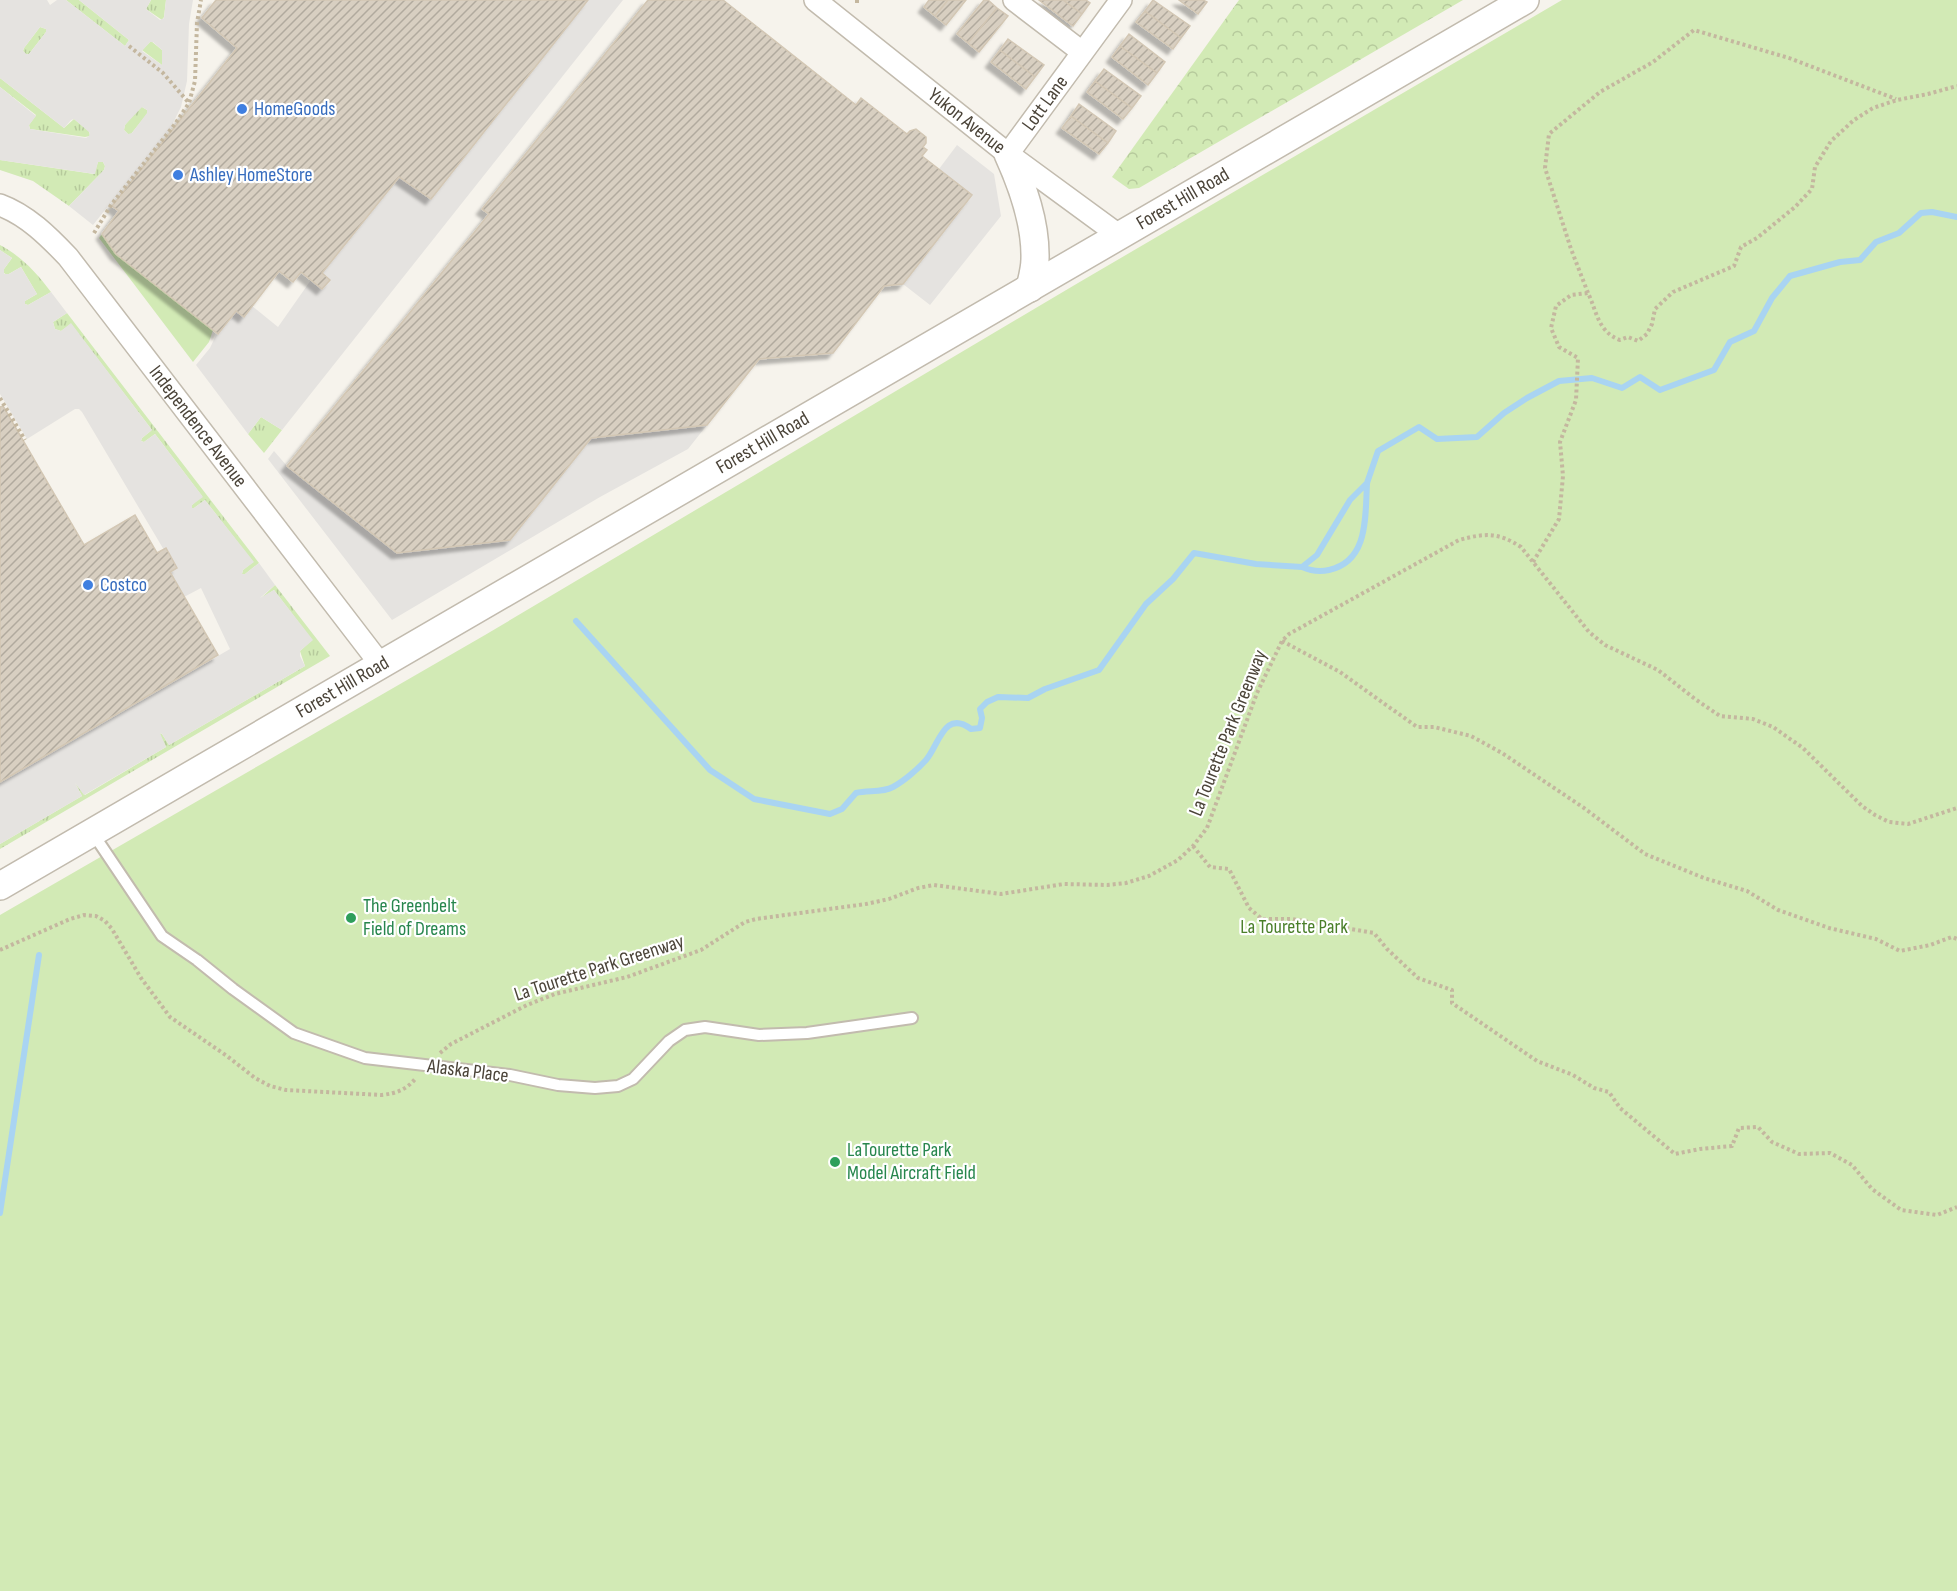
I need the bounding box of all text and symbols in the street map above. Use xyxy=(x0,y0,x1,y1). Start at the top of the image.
street label: Lott Lane xyxy=(1017,71,1073,136)
street label: Yukon Avenue xyxy=(923,83,1010,159)
place label: HomeGoods xyxy=(254,97,335,121)
marker: HomeGoods xyxy=(235,102,249,116)
street label: Forest Hill Road xyxy=(1132,162,1234,235)
place label: Ashley HomeStore xyxy=(189,163,312,187)
marker: Ashley HomeStore xyxy=(171,168,185,182)
street label: Independence Avenue xyxy=(144,361,252,492)
street label: Forest Hill Road xyxy=(712,407,813,479)
place label: Costco xyxy=(100,573,147,597)
marker: Costco xyxy=(81,578,95,592)
street label: La Tourette Park Greenway xyxy=(1184,646,1272,820)
street label: Forest Hill Road xyxy=(292,651,393,723)
place label: The Greenbelt Field of Dreams xyxy=(363,894,466,941)
marker: The Greenbelt Field of Dreams xyxy=(344,911,358,925)
park label: La Tourette Park xyxy=(1240,915,1348,939)
street label: La Tourette Park Greenway xyxy=(511,929,687,1007)
street label: Alaska Place xyxy=(425,1054,510,1088)
place label: LaTourette Park Model Aircraft Field xyxy=(847,1138,976,1185)
marker: LaTourette Park Model Aircraft Field xyxy=(828,1155,842,1169)

